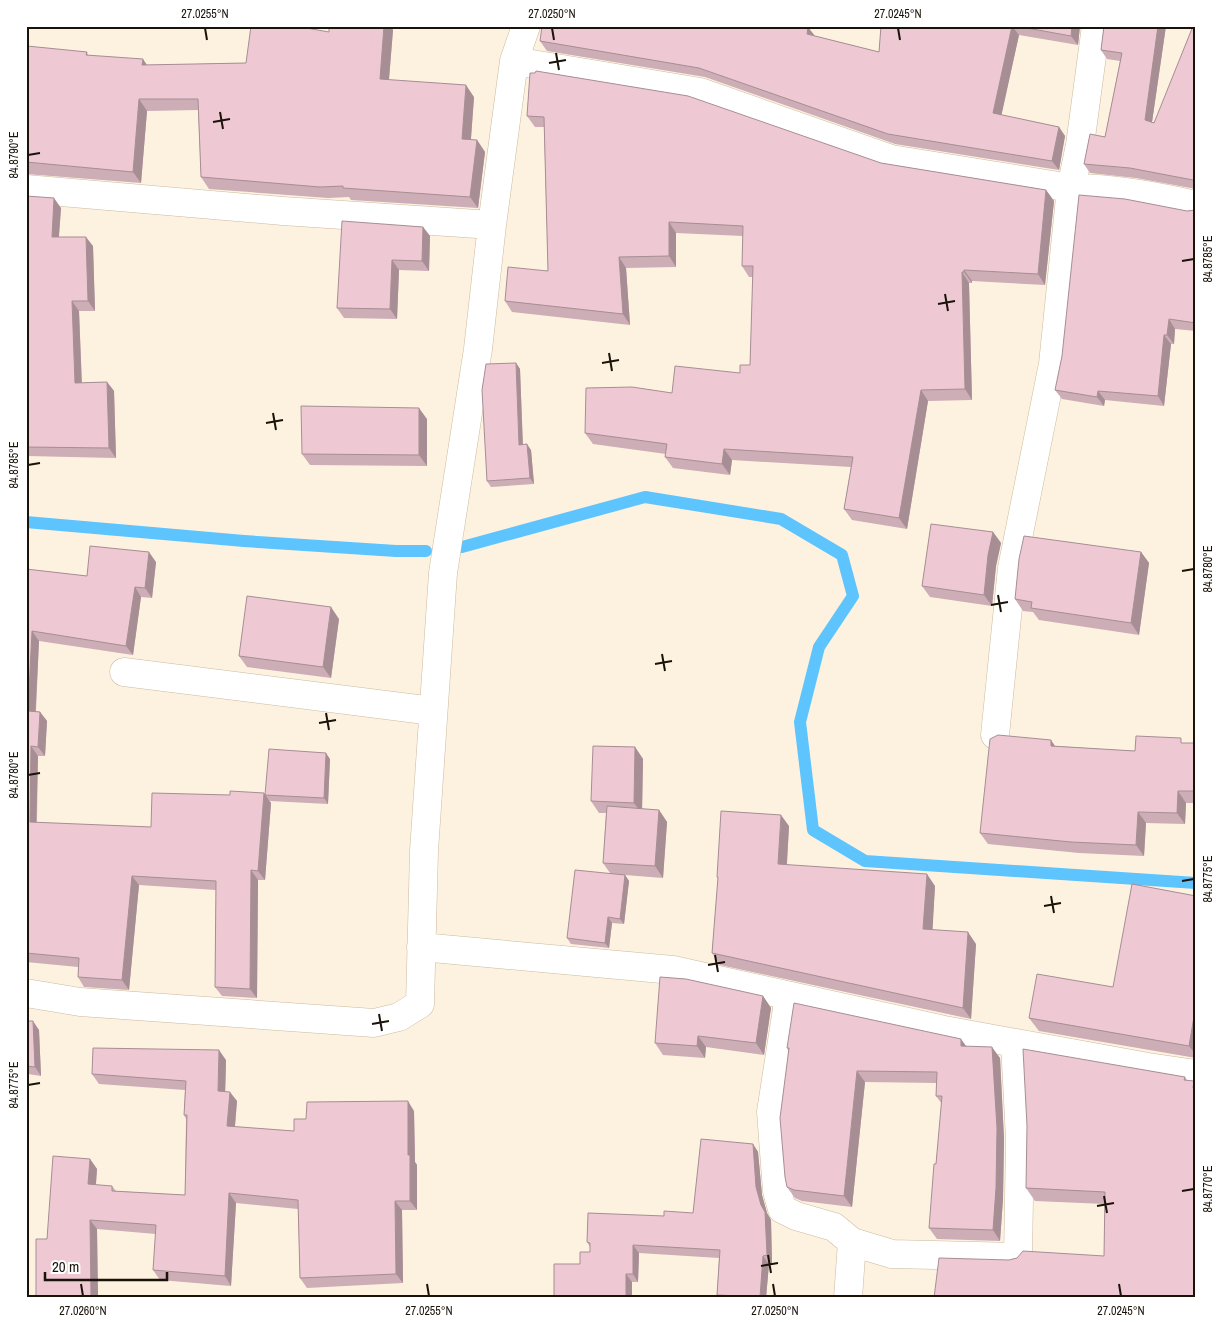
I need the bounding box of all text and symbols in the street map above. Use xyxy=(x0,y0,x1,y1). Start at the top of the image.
text: 27.0255°N xyxy=(181,6,229,22)
text: 27.0250°N xyxy=(528,6,576,22)
text: 27.0245°N xyxy=(874,6,922,22)
text: 84.8790°E xyxy=(6,132,22,178)
text: 84.8785°E xyxy=(1200,236,1216,282)
text: 84.8785°E xyxy=(6,442,22,488)
text: 84.8780°E xyxy=(1200,546,1216,592)
text: 84.8780°E xyxy=(6,752,22,798)
text: 84.8775°E xyxy=(1200,856,1216,902)
text: 84.8775°E xyxy=(6,1062,22,1108)
text: 84.8770°E xyxy=(1200,1166,1216,1212)
scale bar xyxy=(45,1249,168,1281)
text: 20 m xyxy=(52,1256,79,1277)
text: 27.0260°N xyxy=(59,1303,107,1319)
text: 27.0255°N xyxy=(405,1303,453,1319)
text: 27.0250°N xyxy=(751,1303,799,1319)
text: 27.0245°N xyxy=(1097,1303,1145,1319)

